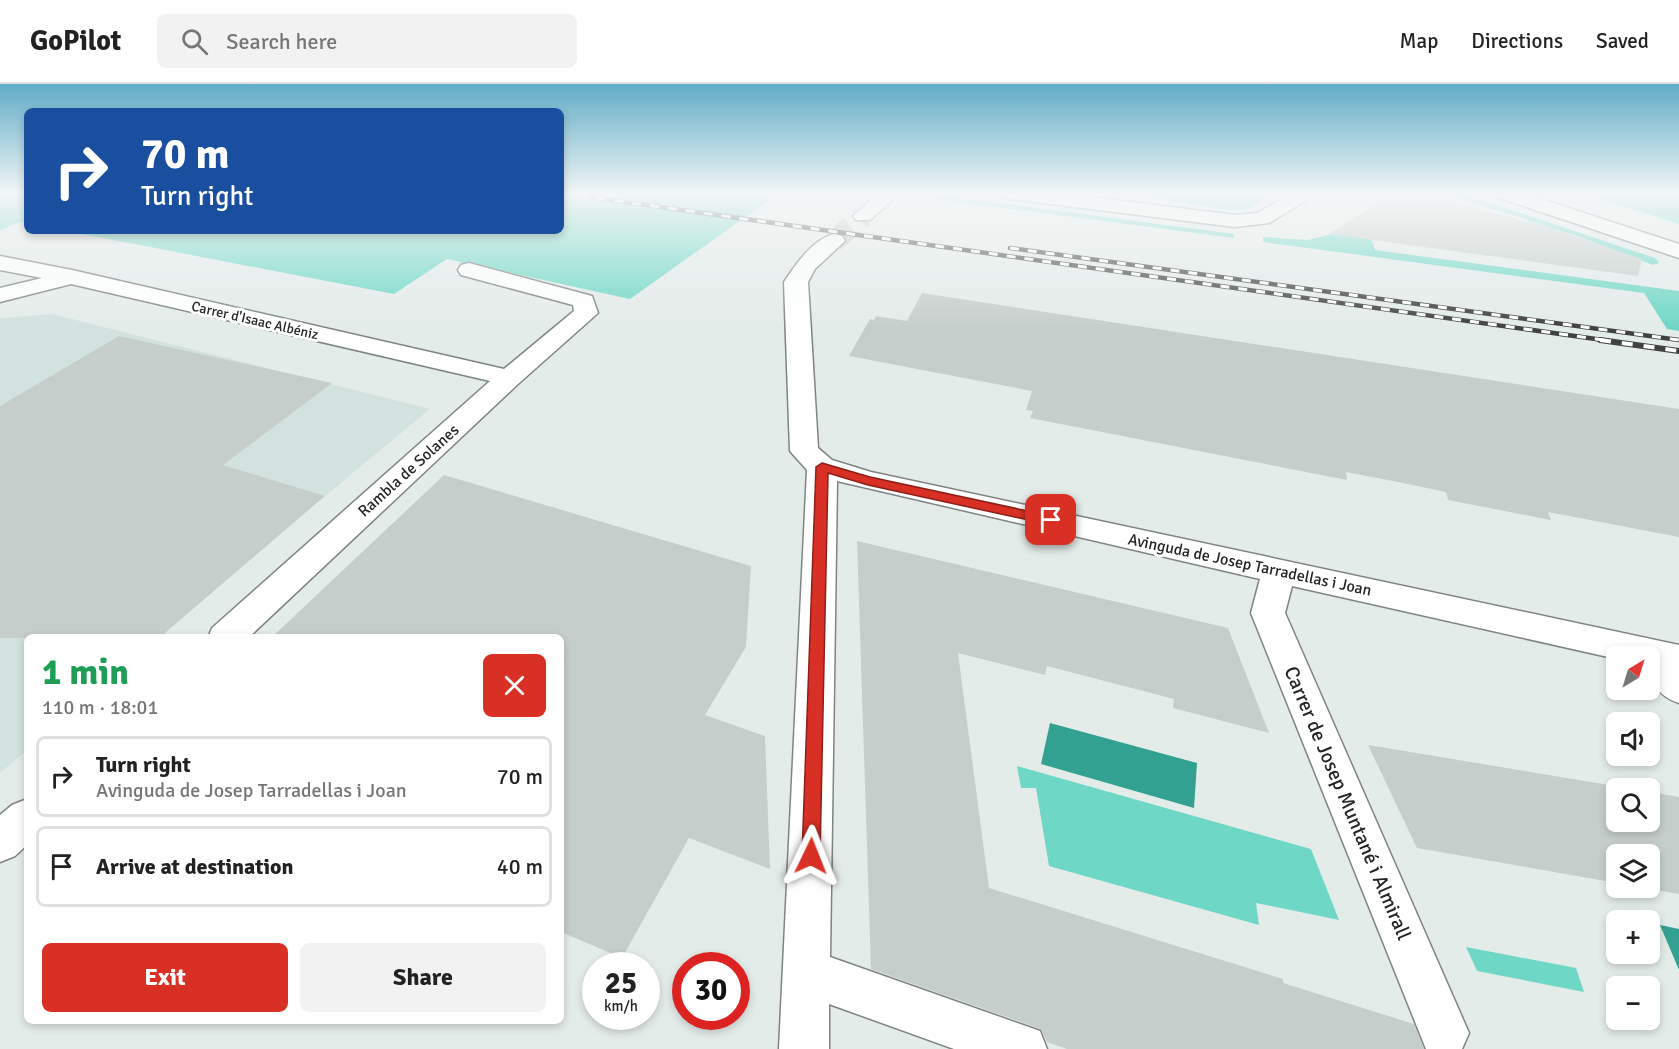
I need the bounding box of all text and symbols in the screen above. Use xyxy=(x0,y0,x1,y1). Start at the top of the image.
search box xyxy=(157,14,577,68)
text: GoPilot xyxy=(30,24,121,58)
icon: search xyxy=(178,25,211,58)
text: Search here xyxy=(226,28,337,55)
text: Map xyxy=(1400,28,1438,54)
text: Directions xyxy=(1471,28,1563,54)
text: Saved xyxy=(1596,28,1649,54)
text: 70 m xyxy=(141,129,230,180)
icon: right xyxy=(42,132,120,210)
text: Turn right xyxy=(141,180,254,213)
street label: Carrer d'Isaac Albéniz xyxy=(190,298,320,343)
street label: Rambla de Solanes xyxy=(354,420,463,521)
pin xyxy=(1025,494,1076,545)
icon: arrive xyxy=(1034,503,1067,536)
street label: Avinguda de Josep Tarradellas i Joan xyxy=(1126,529,1373,601)
north arrow xyxy=(1606,646,1660,700)
map controls xyxy=(1606,646,1660,1030)
text: 1 min xyxy=(42,650,129,695)
button: close xyxy=(483,654,546,717)
street label: Carrer de Josep Muntané i Almirall xyxy=(1278,663,1417,944)
text: 110 m · 18:01 xyxy=(42,695,158,720)
button: sound xyxy=(1606,712,1660,766)
text: Turn right xyxy=(96,751,191,778)
icon: right xyxy=(45,760,78,793)
text: 70 m xyxy=(497,763,543,790)
text: Avinguda de Josep Tarradellas i Joan xyxy=(96,778,407,803)
button: search xyxy=(1606,778,1660,832)
position arrow xyxy=(779,824,843,888)
button: layers xyxy=(1606,844,1660,898)
icon: arrive xyxy=(45,850,78,883)
text: Arrive at destination xyxy=(96,853,293,880)
text: 40 m xyxy=(497,853,543,880)
button: + xyxy=(1606,910,1660,964)
button: Exit xyxy=(42,943,288,1012)
button: Share xyxy=(300,943,546,1012)
speed limit sign: 30 xyxy=(672,952,750,1030)
text: 25 xyxy=(605,965,637,1002)
button: − xyxy=(1606,976,1660,1030)
text: km/h xyxy=(604,997,638,1015)

